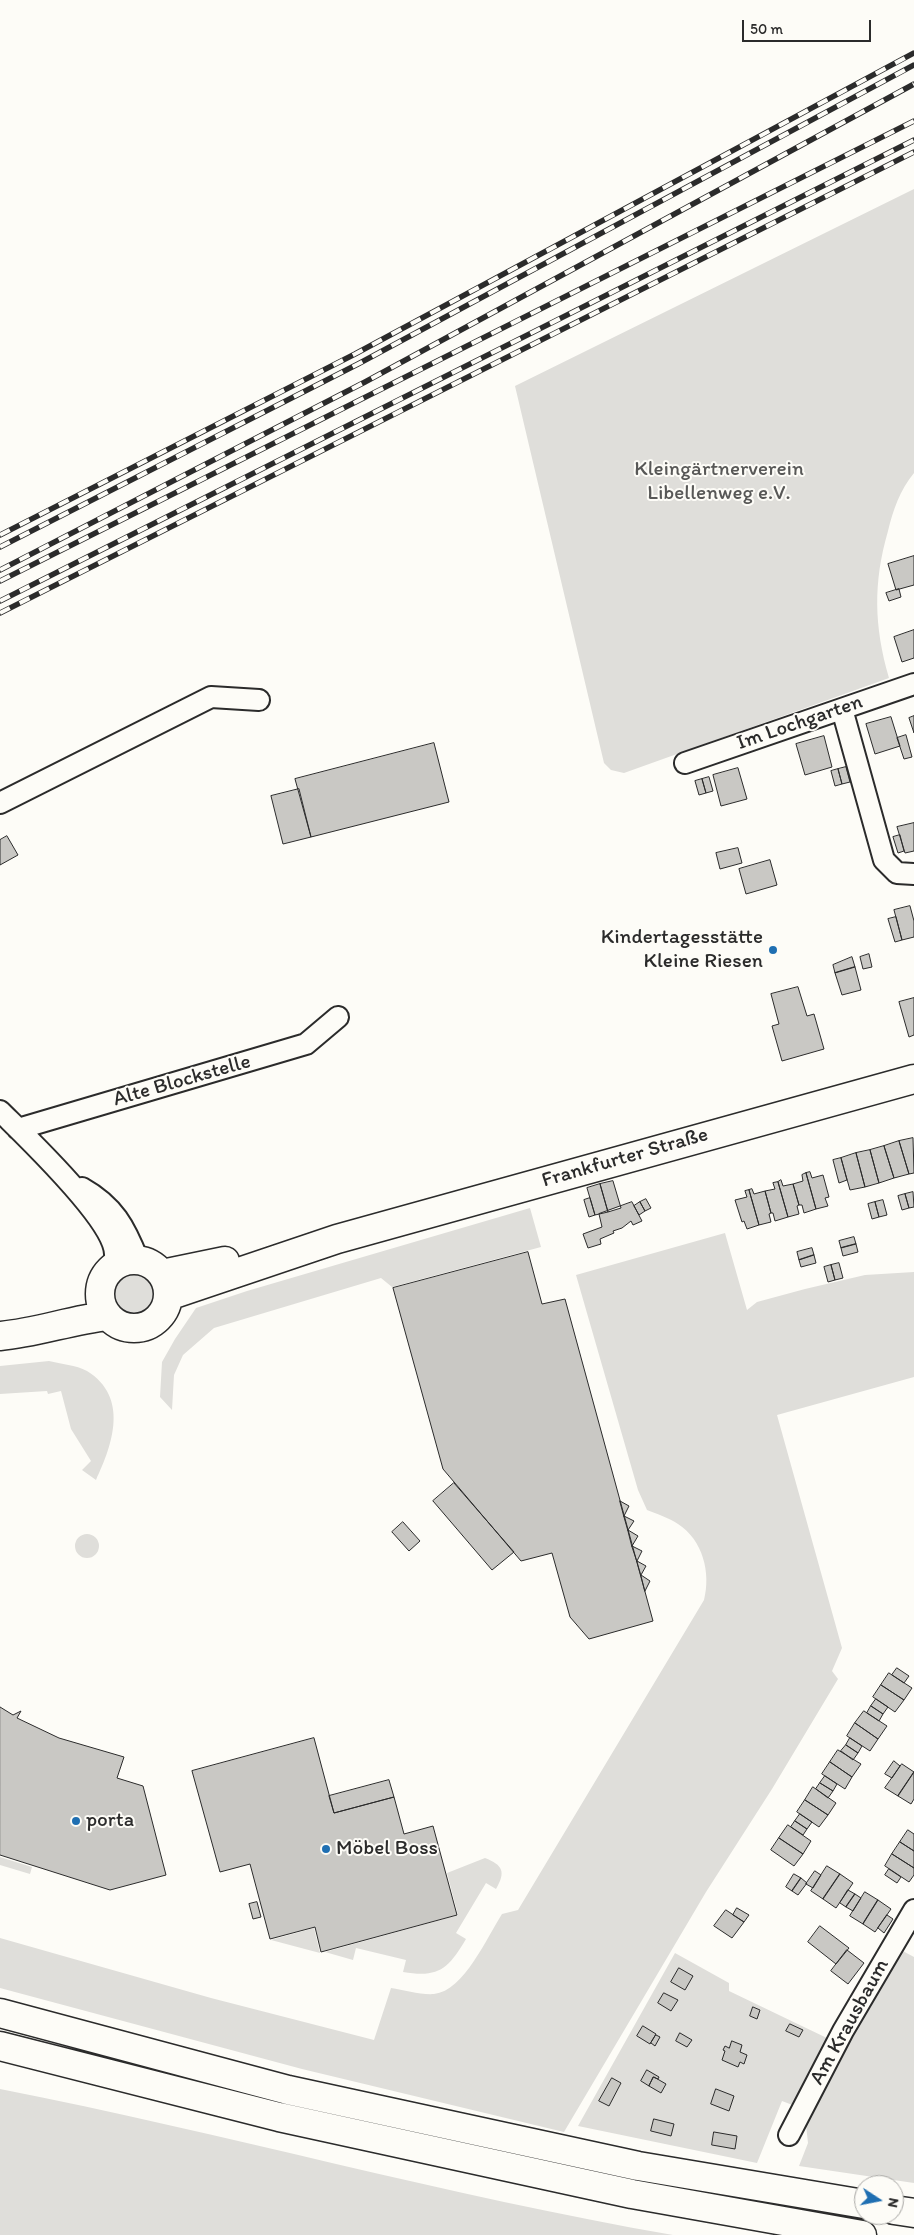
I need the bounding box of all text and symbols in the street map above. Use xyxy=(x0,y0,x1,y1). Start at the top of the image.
scale bar xyxy=(744,10,873,42)
text: 50 m xyxy=(750,20,783,38)
park label: Kleingärtnerverein Libellenweg e.V. xyxy=(634,457,804,507)
street label: Im Lochgarten xyxy=(734,690,866,756)
place label: Kindertagesstätte Kleine Riesen xyxy=(601,925,763,975)
marker: Kindertagesstätte Kleine Riesen xyxy=(767,944,779,956)
street label: Alte Blockstelle xyxy=(110,1049,254,1113)
street label: Frankfurter Straße xyxy=(539,1122,711,1194)
place label: porta xyxy=(86,1808,134,1834)
marker: porta xyxy=(70,1815,82,1827)
place label: Möbel Boss xyxy=(336,1836,438,1862)
marker: Möbel Boss xyxy=(320,1843,332,1855)
street label: Am Krausbaum xyxy=(805,1955,895,2089)
north arrow xyxy=(854,2175,904,2225)
text: N xyxy=(884,2196,902,2209)

